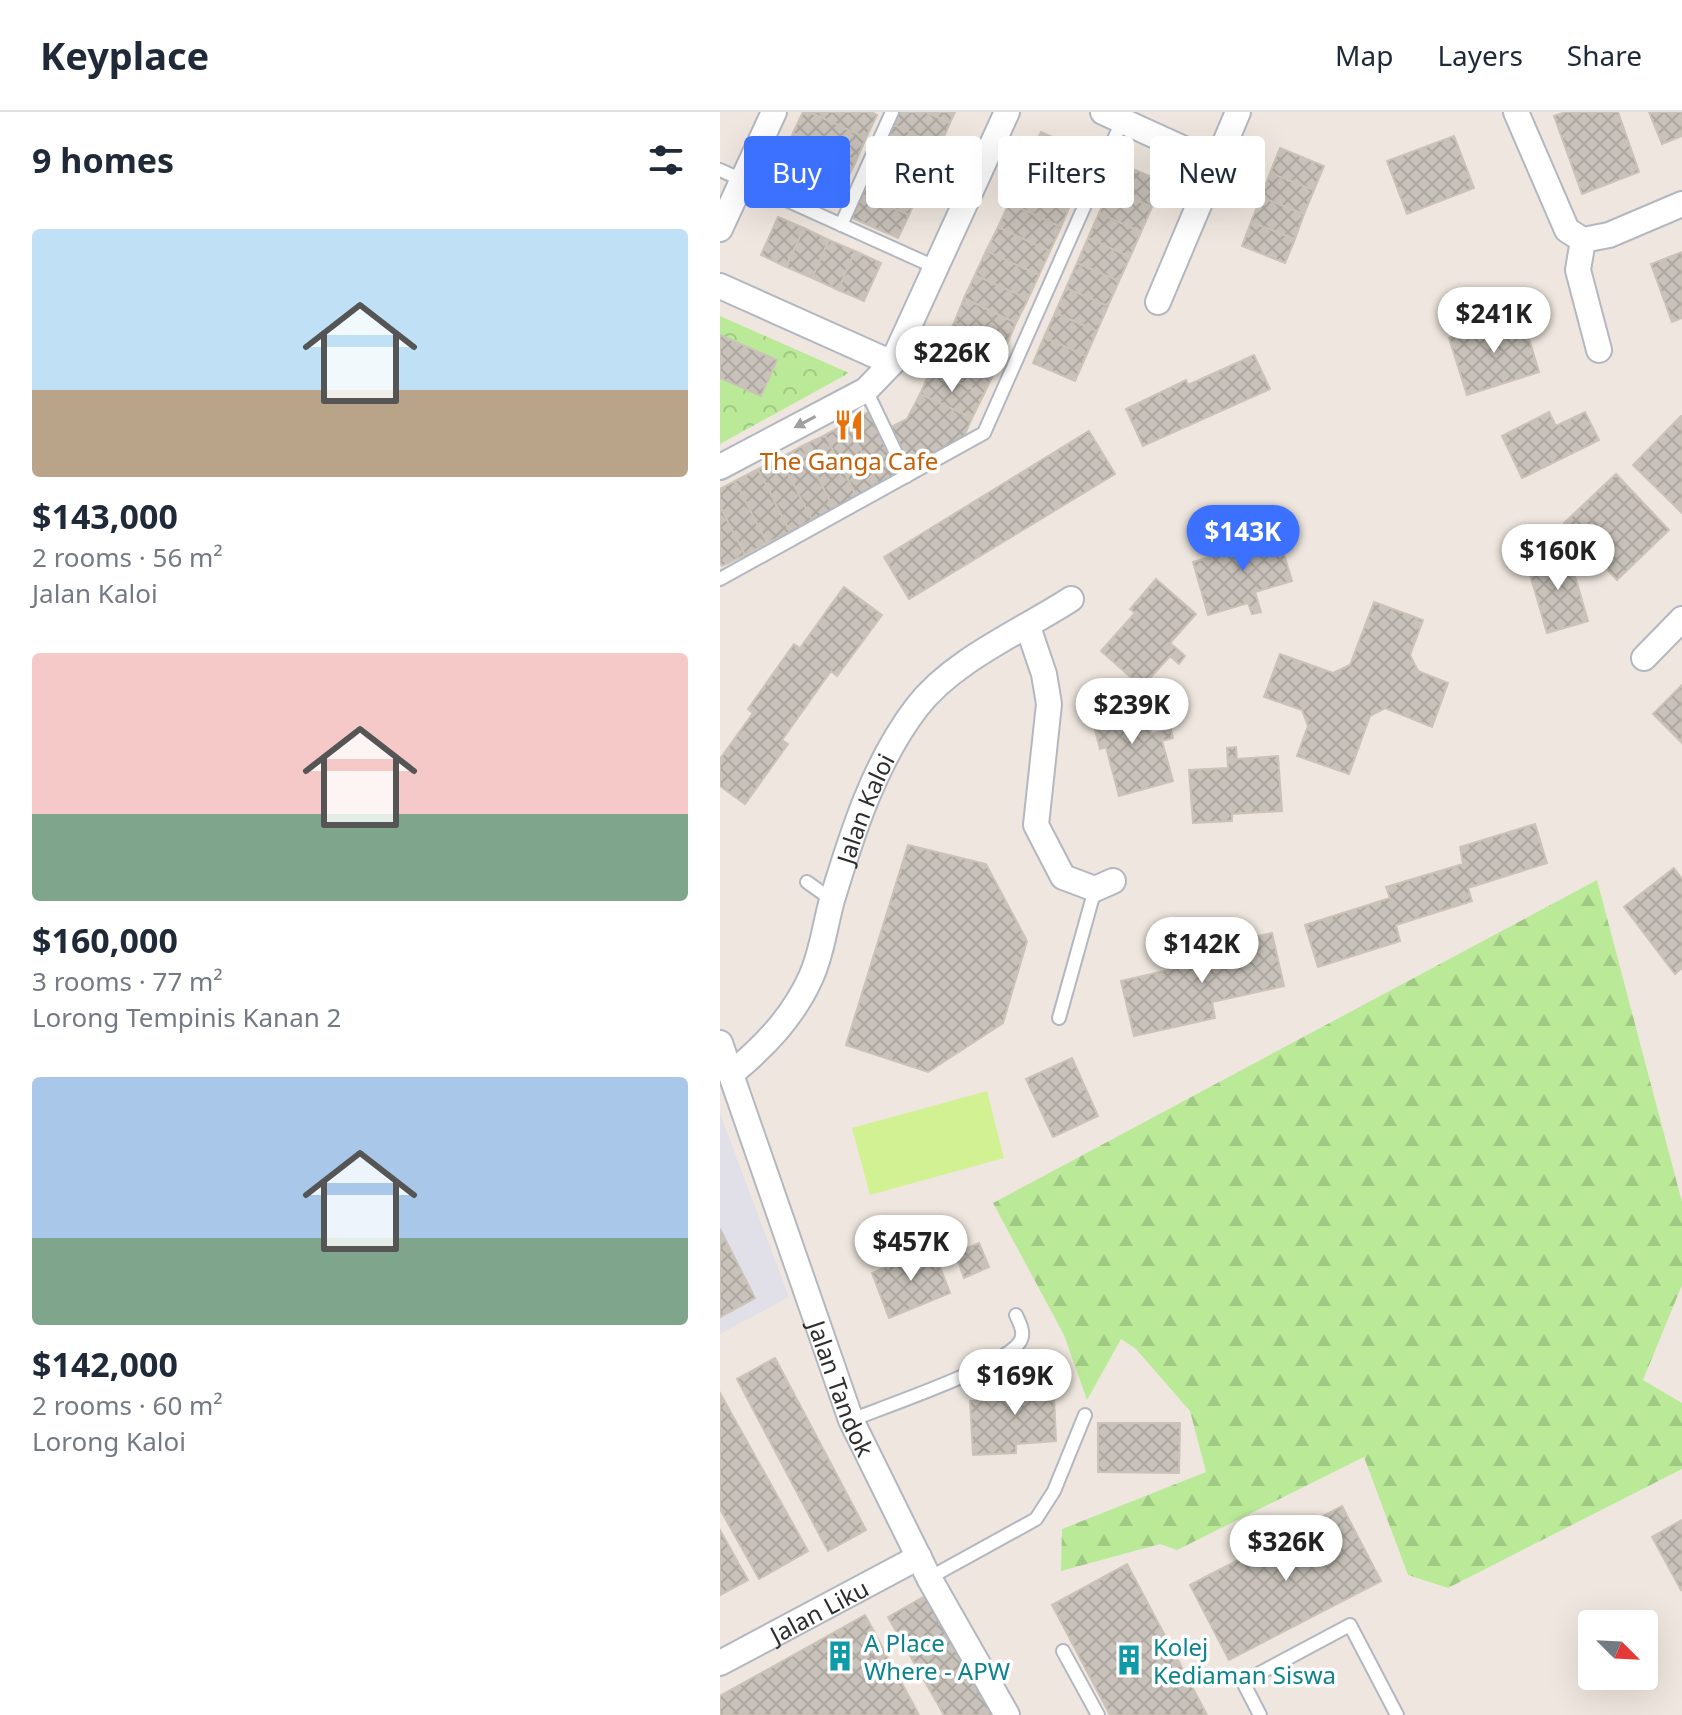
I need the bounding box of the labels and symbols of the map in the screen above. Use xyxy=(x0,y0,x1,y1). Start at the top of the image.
pin: $241K xyxy=(1438,287,1550,355)
pin: $226K xyxy=(896,326,1008,394)
restaurant icon: The Ganga Cafe xyxy=(832,408,866,442)
one-way arrow xyxy=(794,415,817,428)
place label: The Ganga Cafe xyxy=(760,444,938,477)
pin: $143K xyxy=(1187,505,1299,573)
pin: $160K xyxy=(1502,524,1614,592)
pin: $239K xyxy=(1076,678,1188,746)
street label: Jalan Kaloi xyxy=(827,747,901,870)
pin: $142K xyxy=(1146,917,1258,985)
pin: $457K xyxy=(855,1215,967,1283)
street label: Jalan Tandok xyxy=(800,1314,883,1462)
pin: $169K xyxy=(959,1349,1071,1417)
pin: $326K xyxy=(1230,1515,1342,1583)
street label: Jalan Liku xyxy=(762,1571,874,1651)
north arrow xyxy=(1578,1610,1658,1690)
place label: A Place Where - APW xyxy=(864,1626,1011,1687)
place label: Kolej Kediaman Siswa xyxy=(1153,1630,1336,1691)
building icon: A Place Where - APW xyxy=(823,1639,857,1673)
building icon: Kolej Kediaman Siswa xyxy=(1112,1643,1146,1677)

